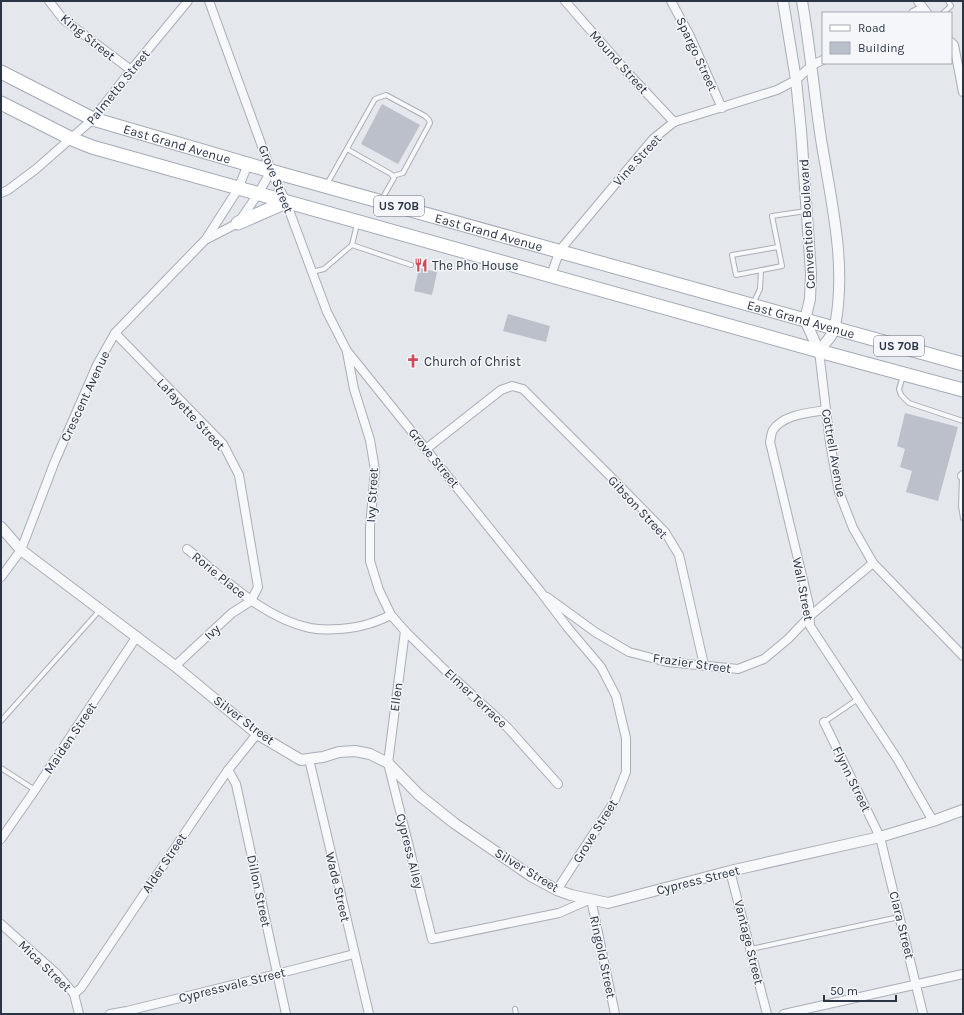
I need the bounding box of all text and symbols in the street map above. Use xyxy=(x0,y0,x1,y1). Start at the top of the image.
street label: King Street xyxy=(58,10,118,64)
legend xyxy=(822,12,952,64)
street label: Spargo Street xyxy=(673,14,721,94)
text: Road xyxy=(858,21,886,35)
street label: Mound Street xyxy=(587,27,652,97)
text: Building xyxy=(858,41,905,55)
street label: Palmetto Street xyxy=(83,46,153,128)
street label: East Grand Avenue xyxy=(122,121,233,166)
street label: Vine Street xyxy=(610,131,664,189)
street label: Grove Street xyxy=(256,143,297,215)
street label: Convention Boulevard xyxy=(796,159,818,289)
road number: US 70B xyxy=(374,196,424,216)
street label: East Grand Avenue xyxy=(433,210,545,254)
restaurant icon: The Pho House xyxy=(413,257,429,273)
place label: The Pho House xyxy=(432,258,519,273)
street label: East Grand Avenue xyxy=(746,297,857,341)
road number: US 70B xyxy=(874,336,924,356)
street label: Crescent Avenue xyxy=(57,348,113,444)
church icon: Church of Christ xyxy=(405,353,421,369)
place label: Church of Christ xyxy=(424,354,521,369)
street label: Lafayette Street xyxy=(154,375,228,453)
street label: Cottrell Avenue xyxy=(819,408,849,499)
street label: Grove Street xyxy=(405,425,463,491)
street label: Ivy Street xyxy=(363,467,381,523)
street label: Gibson Street xyxy=(605,472,671,542)
street label: Rorie Place xyxy=(189,549,249,601)
street label: Wall Street xyxy=(789,556,817,622)
street label: Ivy xyxy=(201,621,223,643)
street label: Frazier Street xyxy=(652,650,732,676)
street label: Elmer Terrace xyxy=(442,665,511,731)
street label: Ellen xyxy=(387,682,405,712)
street label: Silver Street xyxy=(211,692,277,748)
street label: Maiden Street xyxy=(41,699,99,777)
street label: Flynn Street xyxy=(830,744,874,814)
street label: Grove Street xyxy=(570,796,621,866)
street label: Cypress Alley xyxy=(393,812,427,890)
street label: Alder Street xyxy=(138,830,190,896)
street label: Silver Street xyxy=(492,845,562,895)
street label: Wade Street xyxy=(323,850,353,924)
street label: Dillon Street xyxy=(244,854,274,929)
street label: Cypress Street xyxy=(655,862,741,898)
street label: Clara Street xyxy=(886,890,918,961)
street label: Vantage Street xyxy=(731,898,767,986)
street label: Ringold Street xyxy=(587,914,619,1000)
street label: Mica Street xyxy=(16,937,75,995)
street label: Cypressvale Street xyxy=(177,964,287,1006)
scale bar xyxy=(824,977,896,1003)
text: 50 m xyxy=(830,984,858,998)

